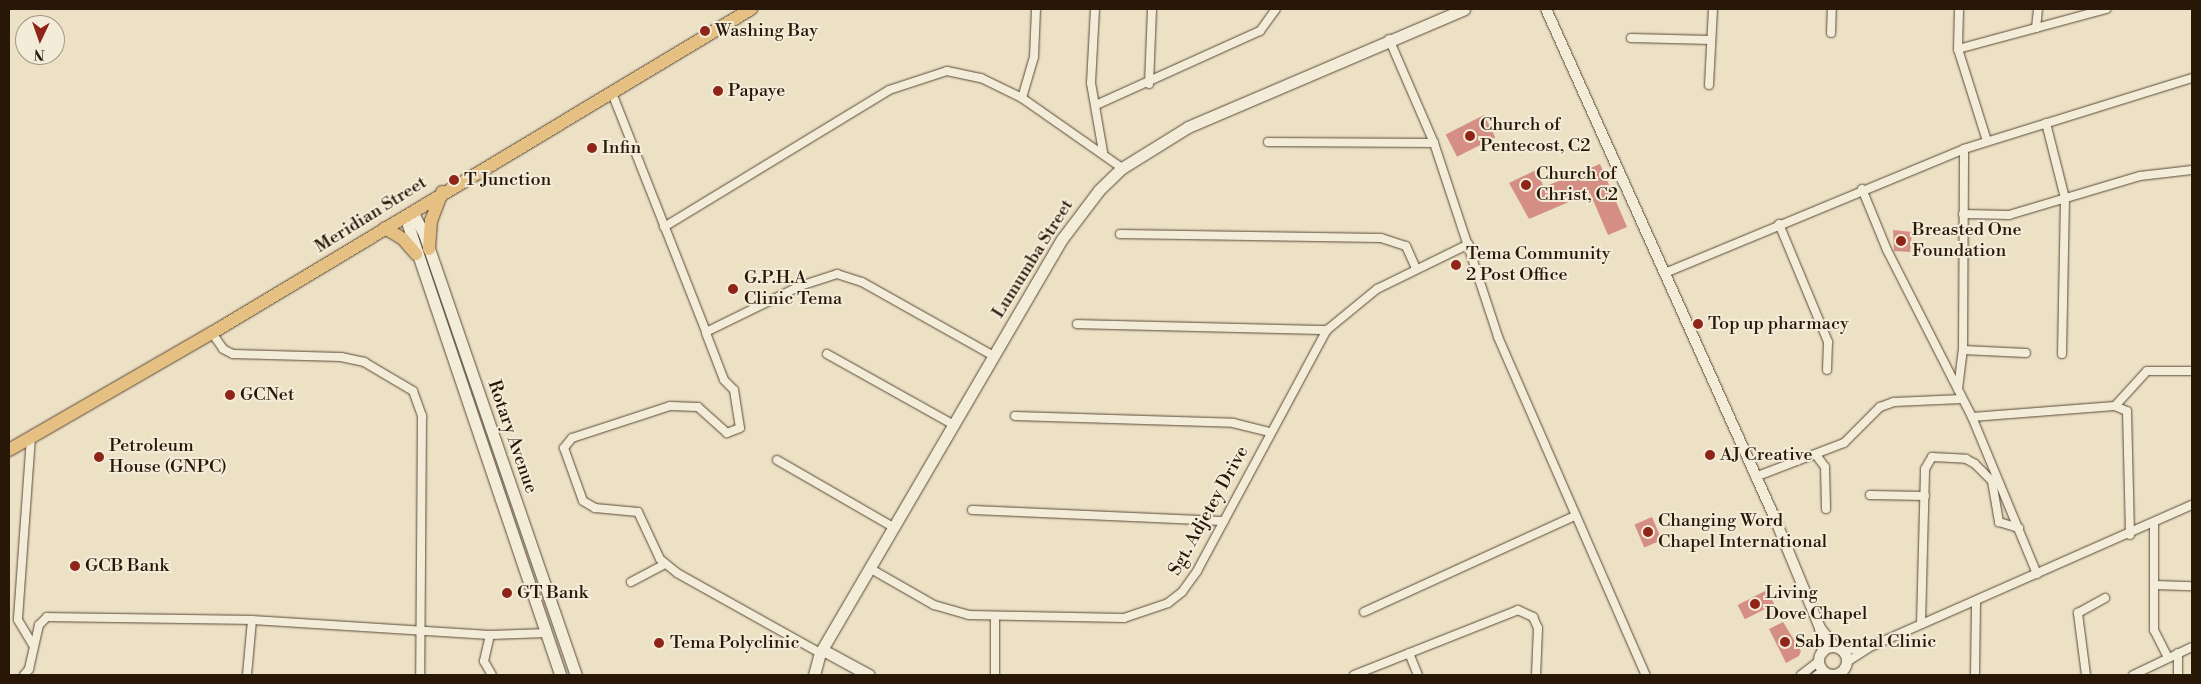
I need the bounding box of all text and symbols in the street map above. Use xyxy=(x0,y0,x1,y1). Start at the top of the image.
north arrow xyxy=(15,15,65,65)
place label: Washing Bay xyxy=(715,20,818,42)
marker: Washing Bay xyxy=(699,25,711,37)
text: N xyxy=(33,45,45,63)
place label: Papaye xyxy=(728,80,785,102)
marker: Papaye xyxy=(712,85,724,97)
place label: Church of Pentecost, C2 xyxy=(1480,115,1590,158)
marker: Church of Pentecost, C2 xyxy=(1464,130,1476,142)
place label: Infin xyxy=(602,137,641,159)
marker: Infin xyxy=(586,142,598,154)
place label: Church of Christ, C2 xyxy=(1536,164,1618,206)
place label: T Junction xyxy=(464,169,551,191)
street label: Meridian Street xyxy=(311,172,431,258)
marker: T Junction xyxy=(448,174,460,186)
marker: Church of Christ, C2 xyxy=(1520,179,1532,191)
street label: Lumumba Street xyxy=(988,196,1078,322)
place label: Breasted One Foundation xyxy=(1912,220,2022,262)
marker: Breasted One Foundation xyxy=(1894,234,1908,248)
place label: Tema Community 2 Post Office xyxy=(1466,244,1611,286)
marker: Tema Community 2 Post Office xyxy=(1450,259,1462,271)
place label: G.P.H.A Clinic Tema xyxy=(744,268,842,310)
marker: G.P.H.A Clinic Tema xyxy=(726,282,740,296)
place label: Top up pharmacy xyxy=(1708,313,1849,335)
marker: Top up pharmacy xyxy=(1692,318,1704,330)
street label: Rotary Avenue xyxy=(483,378,541,496)
place label: GCNet xyxy=(240,384,294,406)
marker: GCNet xyxy=(224,389,236,401)
place label: Petroleum House (GNPC) xyxy=(109,436,227,478)
street label: Sgt. Adjetey Drive xyxy=(1165,443,1253,579)
place label: AJ Creative xyxy=(1720,444,1813,466)
marker: AJ Creative xyxy=(1704,449,1716,461)
marker: Petroleum House (GNPC) xyxy=(93,451,105,463)
place label: Changing Word Chapel International xyxy=(1658,511,1827,554)
marker: Changing Word Chapel International xyxy=(1642,526,1654,538)
place label: GCB Bank xyxy=(85,555,169,577)
marker: GCB Bank xyxy=(69,560,81,572)
place label: GT Bank xyxy=(517,582,588,604)
place label: Living Dove Chapel xyxy=(1765,583,1867,626)
marker: GT Bank xyxy=(501,587,513,599)
marker: Living Dove Chapel xyxy=(1749,598,1761,610)
place label: Sab Dental Clinic xyxy=(1795,631,1936,653)
place label: Tema Polyclinic xyxy=(670,632,800,654)
marker: Tema Polyclinic xyxy=(652,636,666,650)
marker: Sab Dental Clinic xyxy=(1779,636,1791,648)

